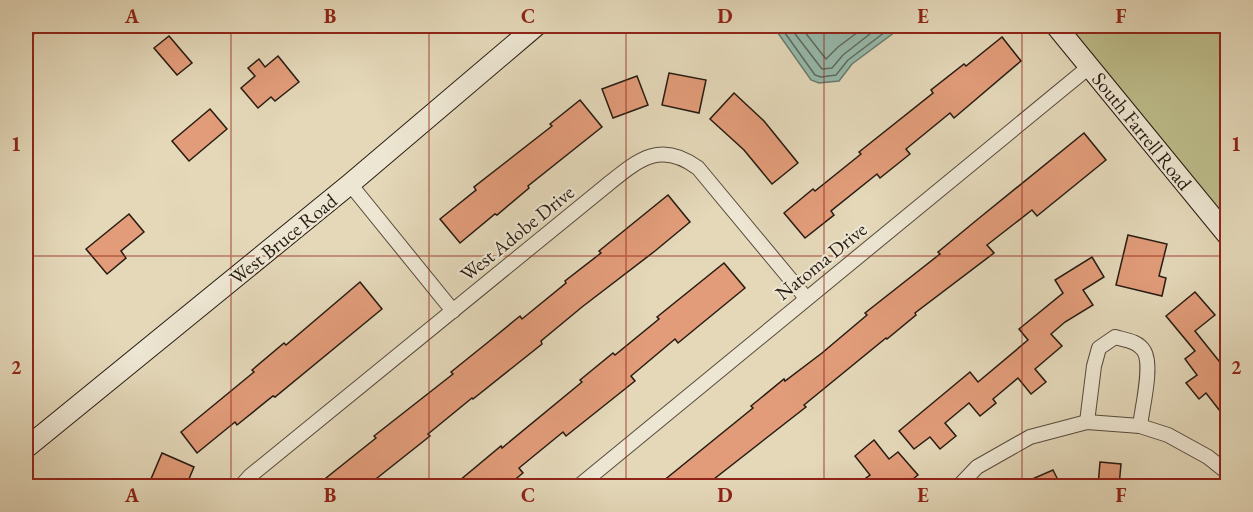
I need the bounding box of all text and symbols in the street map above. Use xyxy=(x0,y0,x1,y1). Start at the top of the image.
text: A xyxy=(124,3,140,29)
text: B xyxy=(324,3,336,29)
text: C xyxy=(521,3,535,29)
text: D xyxy=(717,3,733,29)
text: E xyxy=(917,3,929,29)
text: F xyxy=(1116,3,1127,29)
street label: South Farrell Road xyxy=(1086,67,1198,196)
text: 1 xyxy=(11,131,21,157)
text: 1 xyxy=(1231,131,1241,157)
street label: West Adobe Drive xyxy=(455,179,580,287)
street label: West Bruce Road xyxy=(224,187,343,290)
street label: Natoma Drive xyxy=(770,216,872,306)
text: 2 xyxy=(11,354,22,380)
text: 2 xyxy=(1231,354,1242,380)
text: A xyxy=(124,482,140,508)
text: B xyxy=(324,482,336,508)
text: C xyxy=(521,482,535,508)
text: D xyxy=(717,482,733,508)
text: E xyxy=(917,482,929,508)
text: F xyxy=(1116,482,1127,508)

